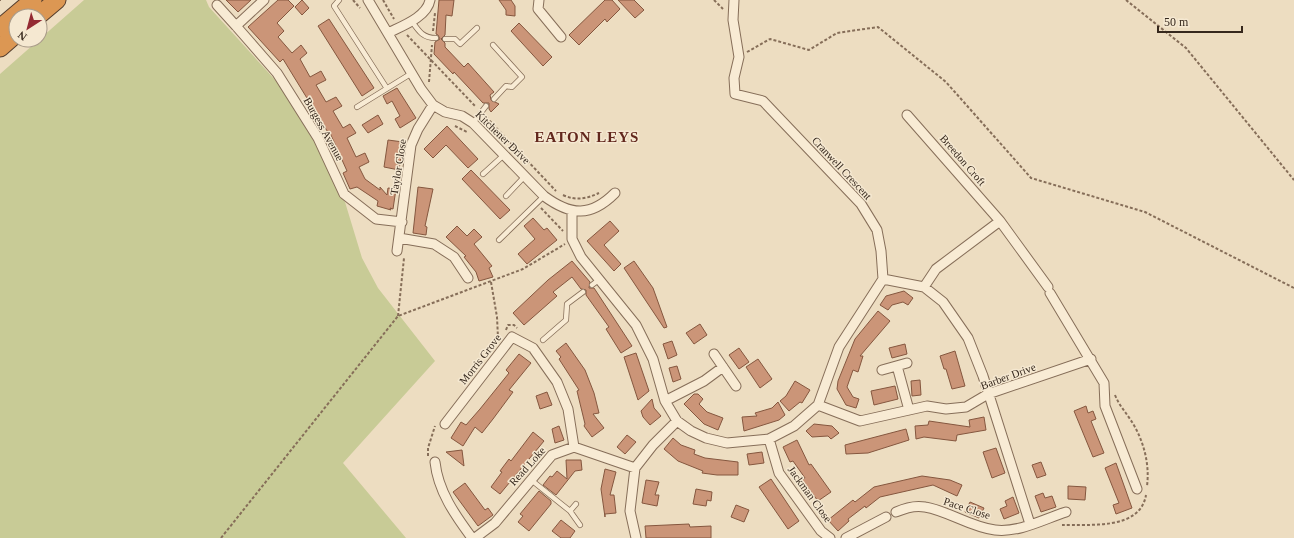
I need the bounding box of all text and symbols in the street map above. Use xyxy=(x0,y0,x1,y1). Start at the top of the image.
north arrow xyxy=(8,8,48,48)
scale bar xyxy=(1158,8,1242,34)
text: 50 m xyxy=(1164,15,1189,29)
text: N xyxy=(15,29,29,43)
street label: Burgess Avenue xyxy=(302,95,346,163)
street label: Kitchener Drive xyxy=(473,108,533,166)
district label: EATON LEYS xyxy=(535,129,639,145)
street label: Breedon Croft xyxy=(938,132,988,188)
street label: Cranwell Crescent xyxy=(810,134,874,202)
street label: Taylor Close xyxy=(388,138,408,196)
street label: Morris Grove xyxy=(457,332,503,386)
street label: Barber Drive xyxy=(979,360,1037,392)
street label: Read Loke xyxy=(506,444,548,488)
street label: Jackman Close xyxy=(786,464,834,524)
street label: Pace Close xyxy=(942,495,992,521)

